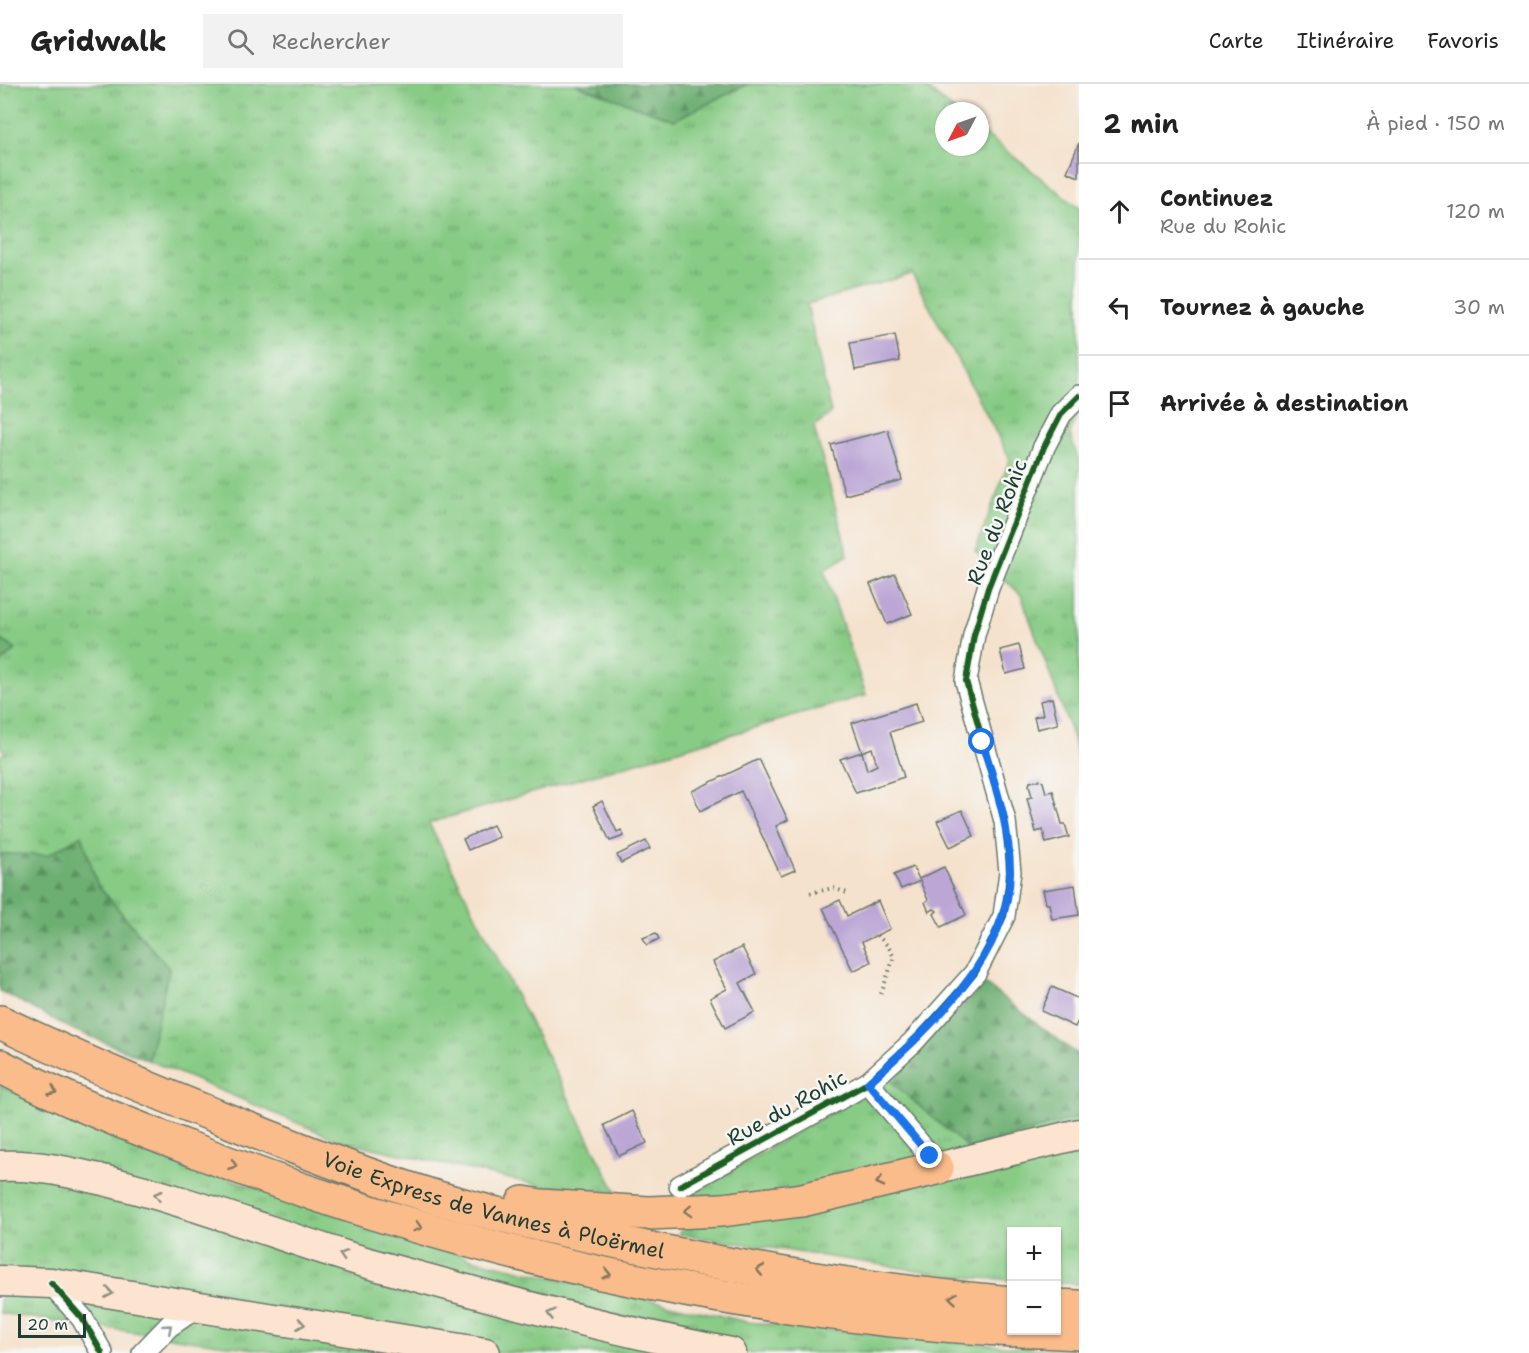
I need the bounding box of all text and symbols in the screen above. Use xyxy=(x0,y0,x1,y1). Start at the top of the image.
search box xyxy=(203,14,623,68)
text: Gridwalk xyxy=(30,22,167,60)
icon: search xyxy=(224,25,257,58)
text: Rechercher xyxy=(272,27,391,56)
text: Carte xyxy=(1209,27,1264,55)
text: Itinéraire xyxy=(1297,27,1394,55)
text: Favoris xyxy=(1427,27,1499,55)
north arrow xyxy=(935,102,989,156)
text: 2 min xyxy=(1103,106,1179,141)
text: À pied · 150 m xyxy=(1366,110,1505,136)
text: Continuez xyxy=(1160,184,1273,213)
icon: ahead xyxy=(1103,195,1136,228)
text: 120 m xyxy=(1446,198,1505,224)
text: Rue du Rohic xyxy=(1160,213,1286,239)
icon: left xyxy=(1103,291,1136,324)
text: Tournez à gauche xyxy=(1160,293,1365,322)
text: 30 m xyxy=(1453,294,1505,320)
icon: arrive xyxy=(1103,387,1136,420)
text: Arrivée à destination xyxy=(1160,389,1408,418)
street label: Rue du Rohic xyxy=(960,455,1034,589)
route start xyxy=(968,728,994,754)
street label: Rue du Rohic xyxy=(722,1064,852,1152)
one-way arrow xyxy=(47,1084,58,1096)
route end xyxy=(916,1142,942,1168)
street label: Voie Express de Vannes à Ploërmel xyxy=(318,1145,668,1266)
one-way arrow xyxy=(227,1158,238,1171)
one-way arrow xyxy=(875,1174,885,1187)
one-way arrow xyxy=(153,1190,164,1202)
one-way arrow xyxy=(683,1205,692,1218)
one-way arrow xyxy=(412,1220,423,1232)
map controls xyxy=(1007,1227,1061,1335)
button: + xyxy=(1007,1227,1061,1281)
one-way arrow xyxy=(338,1250,349,1262)
one-way arrow xyxy=(756,1264,765,1276)
one-way arrow xyxy=(602,1267,612,1280)
button: − xyxy=(1007,1281,1061,1335)
one-way arrow xyxy=(104,1286,113,1298)
one-way arrow xyxy=(949,1292,958,1305)
one-way arrow xyxy=(546,1309,557,1321)
scale bar xyxy=(18,1311,86,1338)
text: 20 m xyxy=(27,1314,68,1335)
one-way arrow xyxy=(297,1317,306,1329)
one-way arrow xyxy=(161,1324,172,1335)

